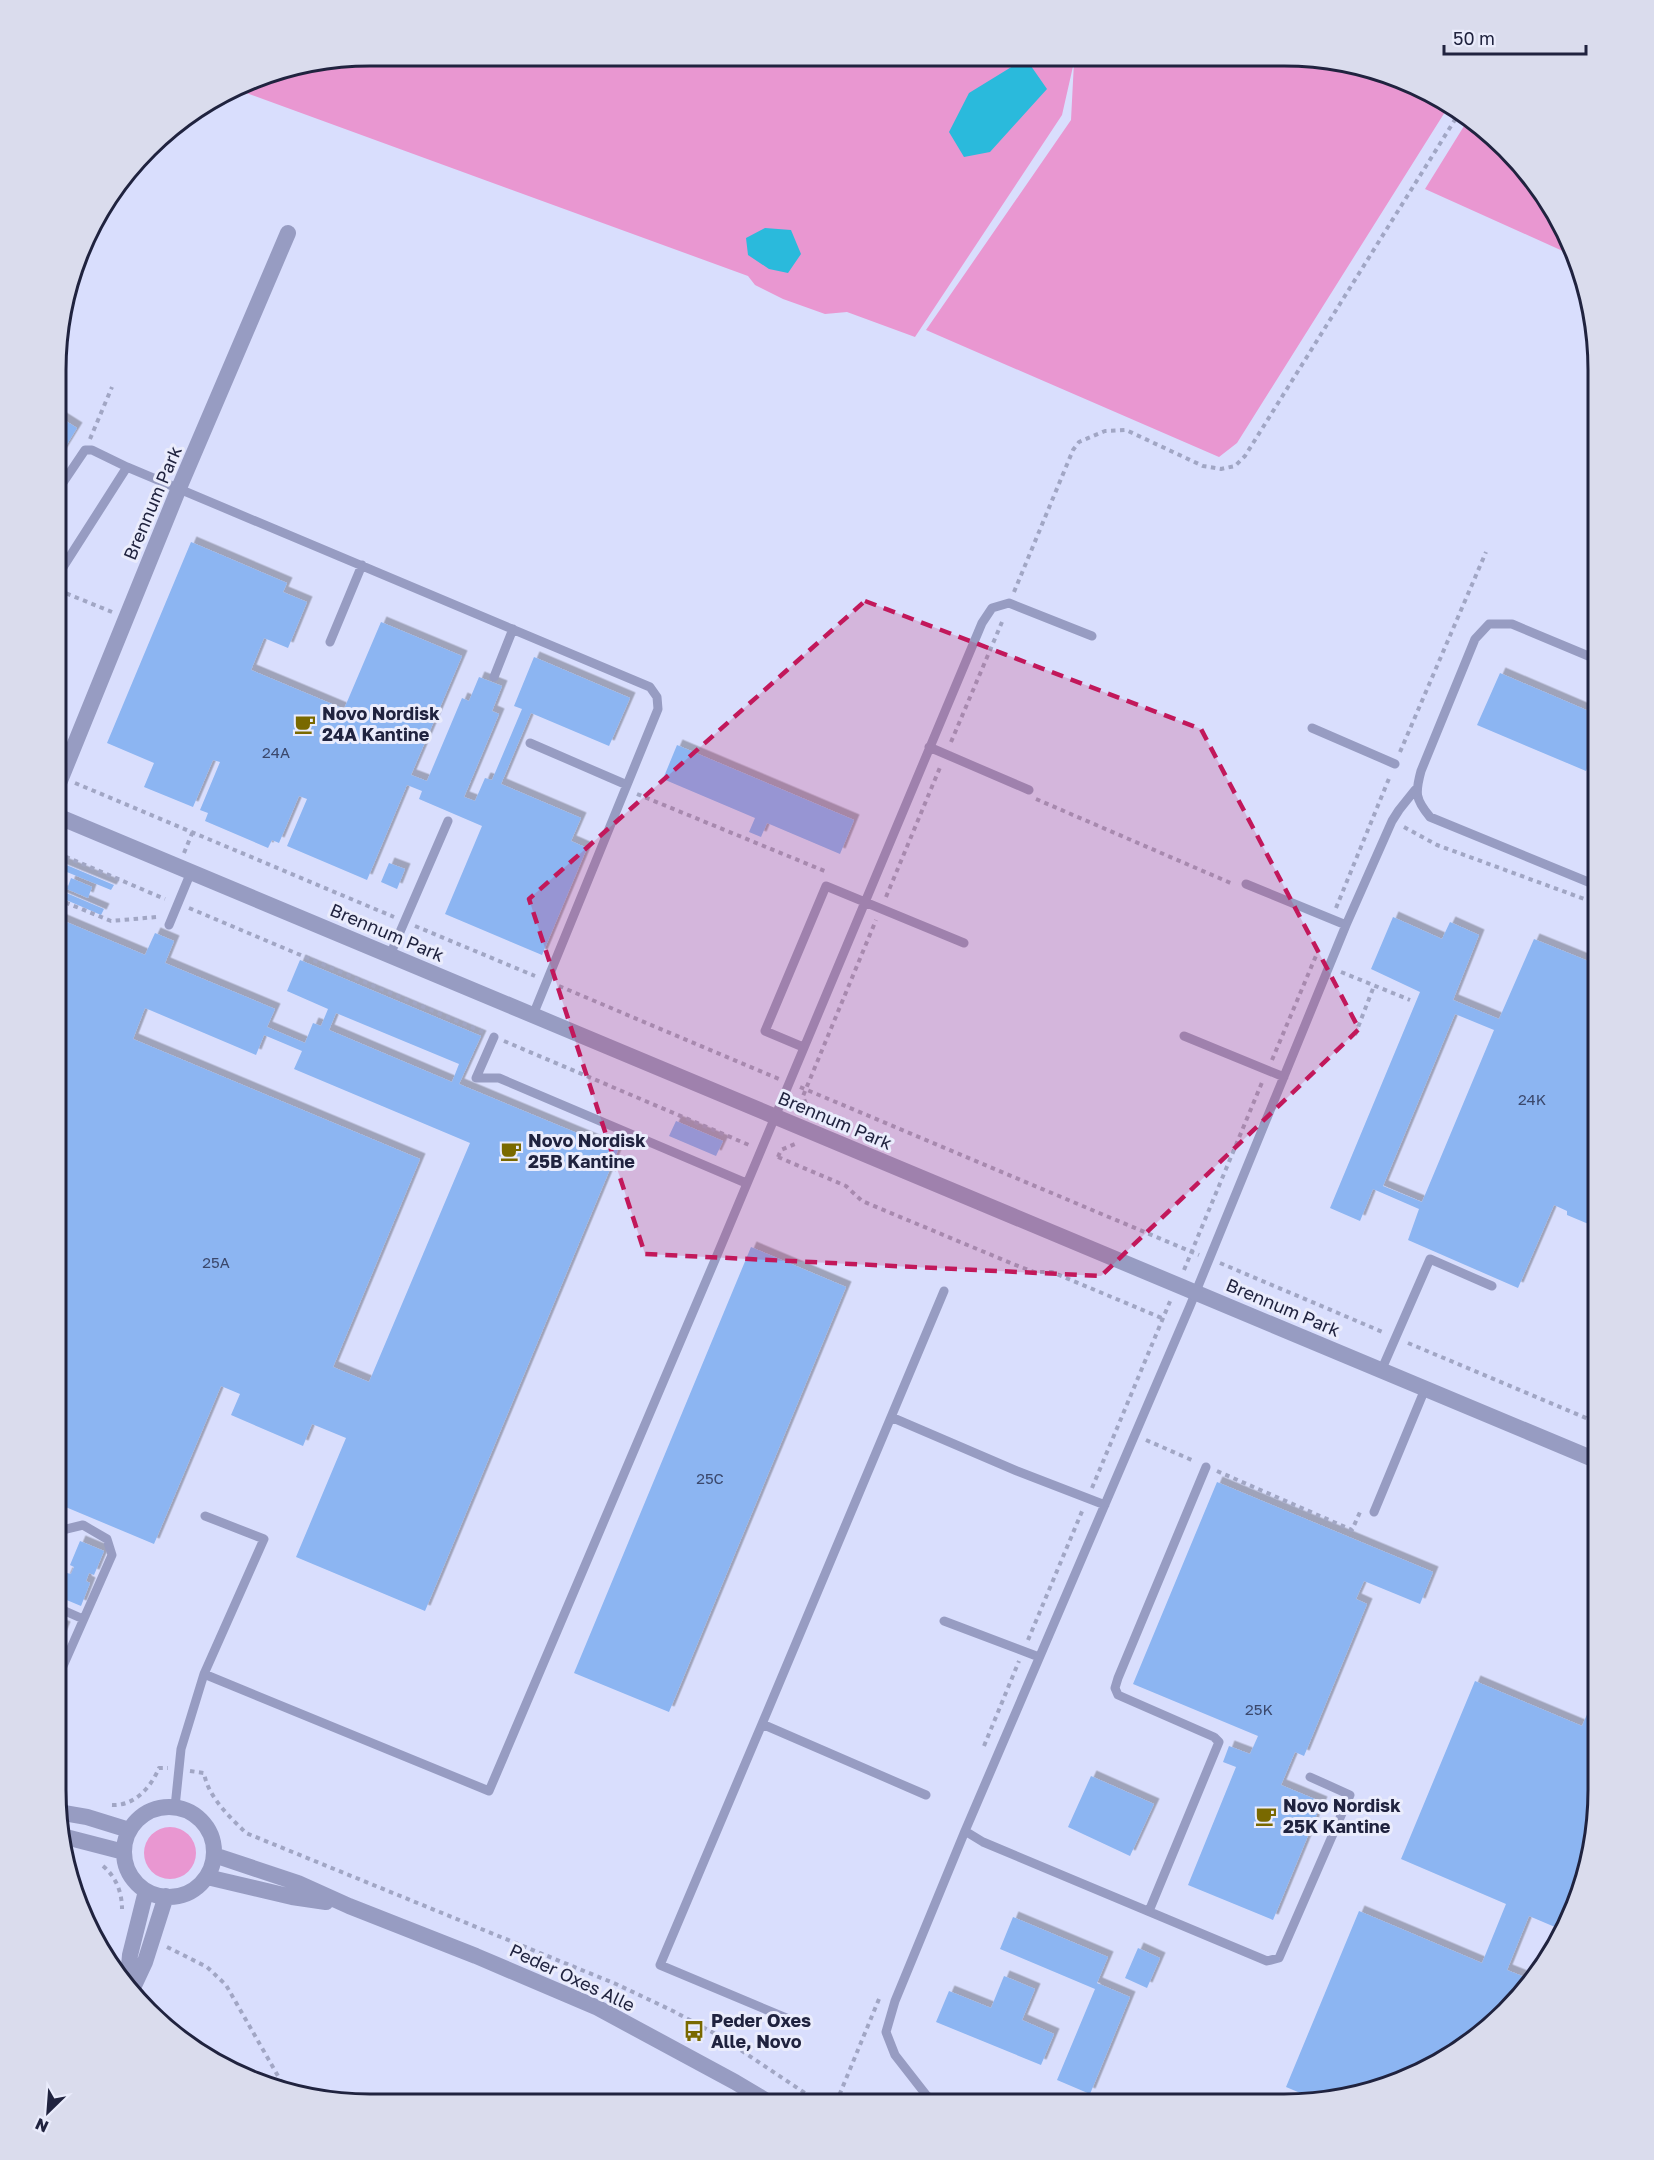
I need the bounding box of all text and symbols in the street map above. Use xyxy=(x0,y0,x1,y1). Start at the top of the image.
scale bar xyxy=(1444,18,1586,56)
text: 50 m xyxy=(1453,27,1495,49)
street label: Brennum Park xyxy=(118,442,186,563)
place label: Novo Nordisk 24A Kantine xyxy=(322,702,440,745)
cafe icon: Novo Nordisk 24A Kantine xyxy=(293,712,317,736)
house number: 24A xyxy=(262,743,290,761)
street label: Brennum Park xyxy=(327,898,448,966)
street label: Brennum Park xyxy=(775,1086,896,1154)
house number: 24K xyxy=(1518,1090,1546,1108)
place label: Novo Nordisk 25B Kantine xyxy=(528,1129,646,1172)
cafe icon: Novo Nordisk 25B Kantine xyxy=(499,1139,523,1163)
house number: 25A xyxy=(202,1253,230,1271)
street label: Brennum Park xyxy=(1223,1273,1344,1341)
house number: 25C xyxy=(696,1469,724,1487)
house number: 25K xyxy=(1245,1700,1273,1718)
place label: Novo Nordisk 25K Kantine xyxy=(1283,1794,1401,1837)
cafe icon: Novo Nordisk 25K Kantine xyxy=(1254,1804,1278,1828)
street label: Peder Oxes Alle xyxy=(506,1938,639,2016)
place label: Peder Oxes Alle, Novo xyxy=(711,2009,811,2052)
bus stop icon: Peder Oxes Alle, Novo xyxy=(682,2019,706,2043)
north arrow xyxy=(18,2082,78,2142)
text: N xyxy=(32,2114,51,2137)

